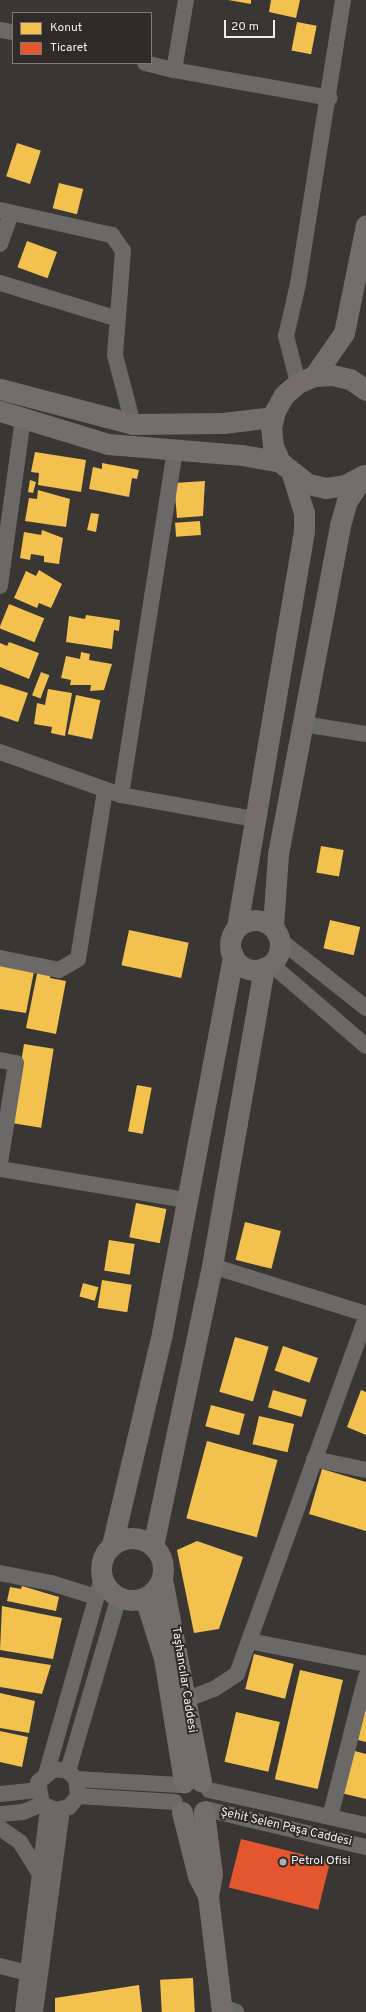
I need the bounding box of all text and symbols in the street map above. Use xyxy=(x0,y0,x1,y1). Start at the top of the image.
legend xyxy=(12,12,152,64)
scale bar xyxy=(226,12,277,38)
text: 20 m xyxy=(231,19,259,35)
text: Konut xyxy=(50,20,82,36)
text: Ticaret xyxy=(50,40,88,56)
street label: Taşhancılar Caddesi xyxy=(167,1626,199,1734)
street label: Şehit Selen Paşa Caddesi xyxy=(219,1806,353,1850)
place label: Petrol Ofisi xyxy=(291,1855,350,1869)
marker: Petrol Ofisi xyxy=(278,1857,288,1867)

